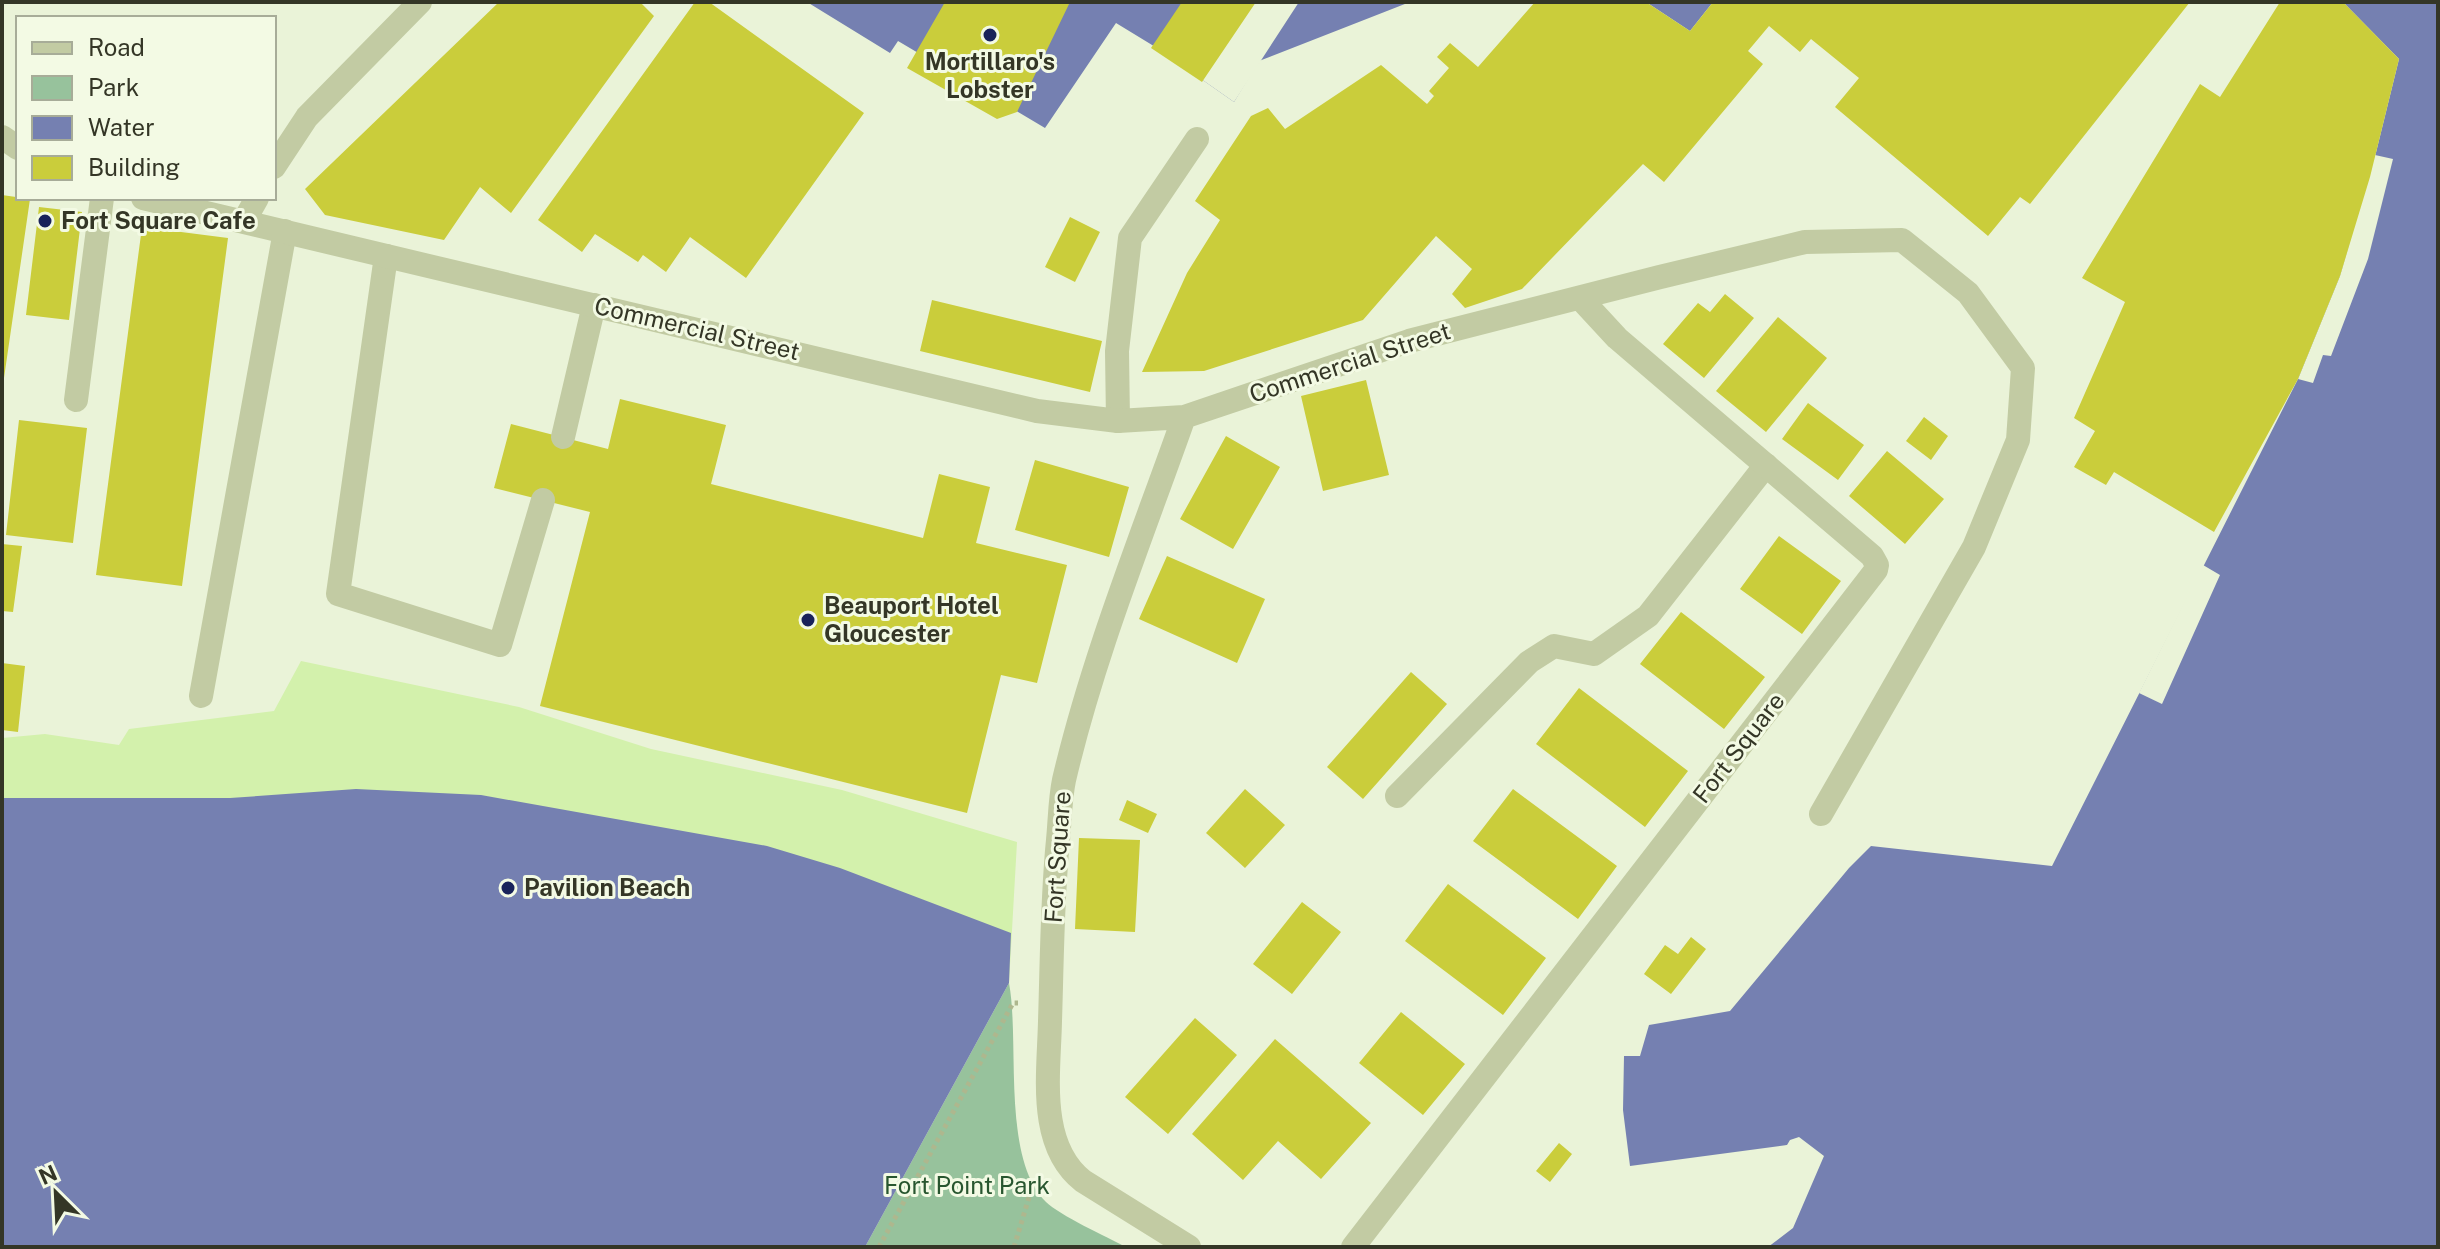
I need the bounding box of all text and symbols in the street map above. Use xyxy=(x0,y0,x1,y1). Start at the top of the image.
legend xyxy=(16,16,276,200)
marker: Mortillaro's Lobster xyxy=(981,26,999,44)
text: Road xyxy=(88,33,145,61)
place label: Mortillaro's Lobster xyxy=(925,47,1055,103)
text: Park xyxy=(88,73,139,101)
text: Water xyxy=(88,113,155,141)
text: Building xyxy=(88,153,180,181)
place label: Fort Square Cafe xyxy=(61,206,256,234)
marker: Fort Square Cafe xyxy=(36,212,54,230)
street label: Commercial Street xyxy=(592,291,803,365)
street label: Commercial Street xyxy=(1246,316,1454,408)
place label: Beauport Hotel Gloucester xyxy=(824,591,999,647)
marker: Beauport Hotel Gloucester xyxy=(799,611,817,629)
street label: Fort Square xyxy=(1687,687,1790,808)
street label: Fort Square xyxy=(1038,790,1076,924)
place label: Pavilion Beach xyxy=(524,873,690,901)
marker: Pavilion Beach xyxy=(499,879,517,897)
north arrow xyxy=(16,1153,96,1233)
text: N xyxy=(35,1159,61,1190)
park label: Fort Point Park xyxy=(884,1171,1050,1199)

